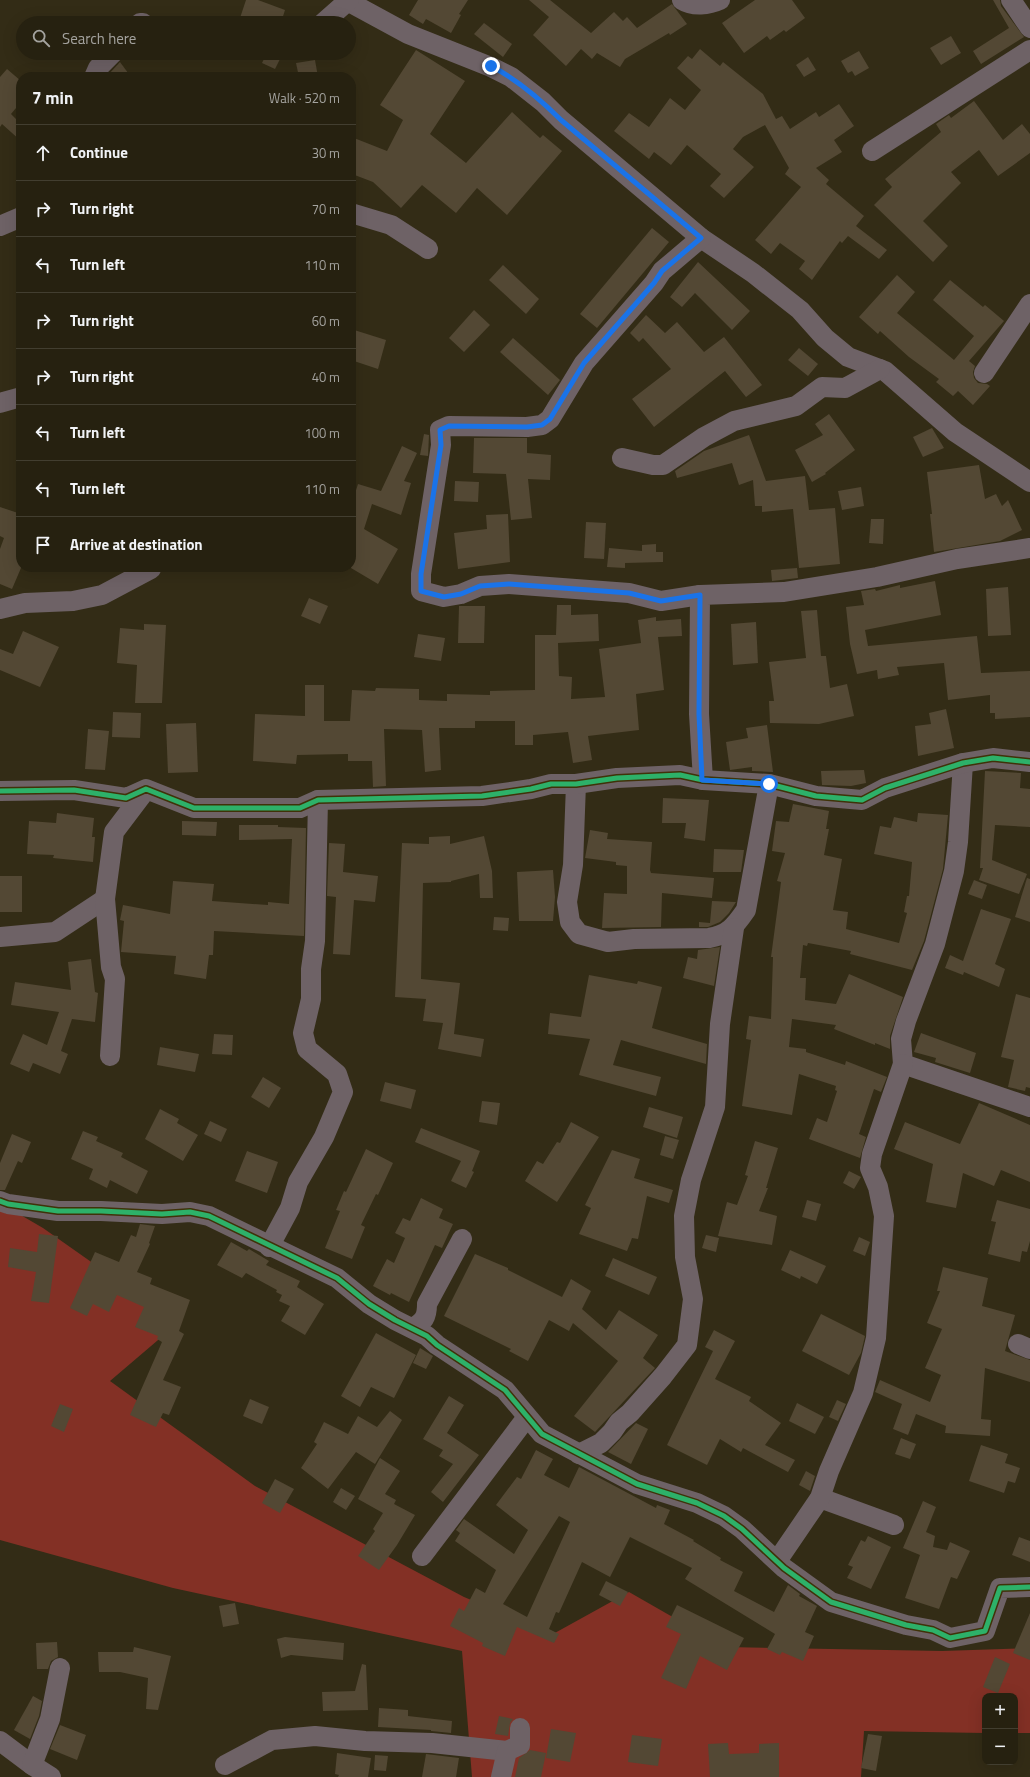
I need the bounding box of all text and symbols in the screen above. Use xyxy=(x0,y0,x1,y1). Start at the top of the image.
search box xyxy=(16,16,356,60)
icon: search xyxy=(30,27,52,49)
text: Search here xyxy=(62,27,136,50)
route end xyxy=(482,57,500,75)
text: 7 min xyxy=(32,85,73,111)
text: Walk · 520 m xyxy=(269,88,340,108)
text: Continue xyxy=(70,141,128,164)
icon: ahead xyxy=(32,142,54,164)
text: 30 m xyxy=(312,143,340,163)
text: Turn right xyxy=(70,197,134,220)
icon: right xyxy=(32,198,54,220)
text: 70 m xyxy=(312,199,340,219)
text: Turn left xyxy=(70,253,125,276)
icon: left xyxy=(32,254,54,276)
text: 110 m xyxy=(304,255,340,275)
text: Turn right xyxy=(70,309,134,332)
icon: right xyxy=(32,310,54,332)
text: 60 m xyxy=(312,311,340,331)
text: Turn right xyxy=(70,365,134,388)
icon: right xyxy=(32,366,54,388)
text: 40 m xyxy=(312,367,340,387)
text: Turn left xyxy=(70,421,125,444)
icon: left xyxy=(32,422,54,444)
text: 100 m xyxy=(304,423,340,443)
text: Turn left xyxy=(70,477,125,500)
icon: left xyxy=(32,478,54,500)
text: 110 m xyxy=(304,479,340,499)
text: Arrive at destination xyxy=(70,533,203,556)
icon: arrive xyxy=(32,534,54,556)
route start xyxy=(760,775,778,793)
map controls xyxy=(982,1693,1018,1765)
button: + xyxy=(982,1693,1018,1729)
button: − xyxy=(982,1729,1018,1765)

